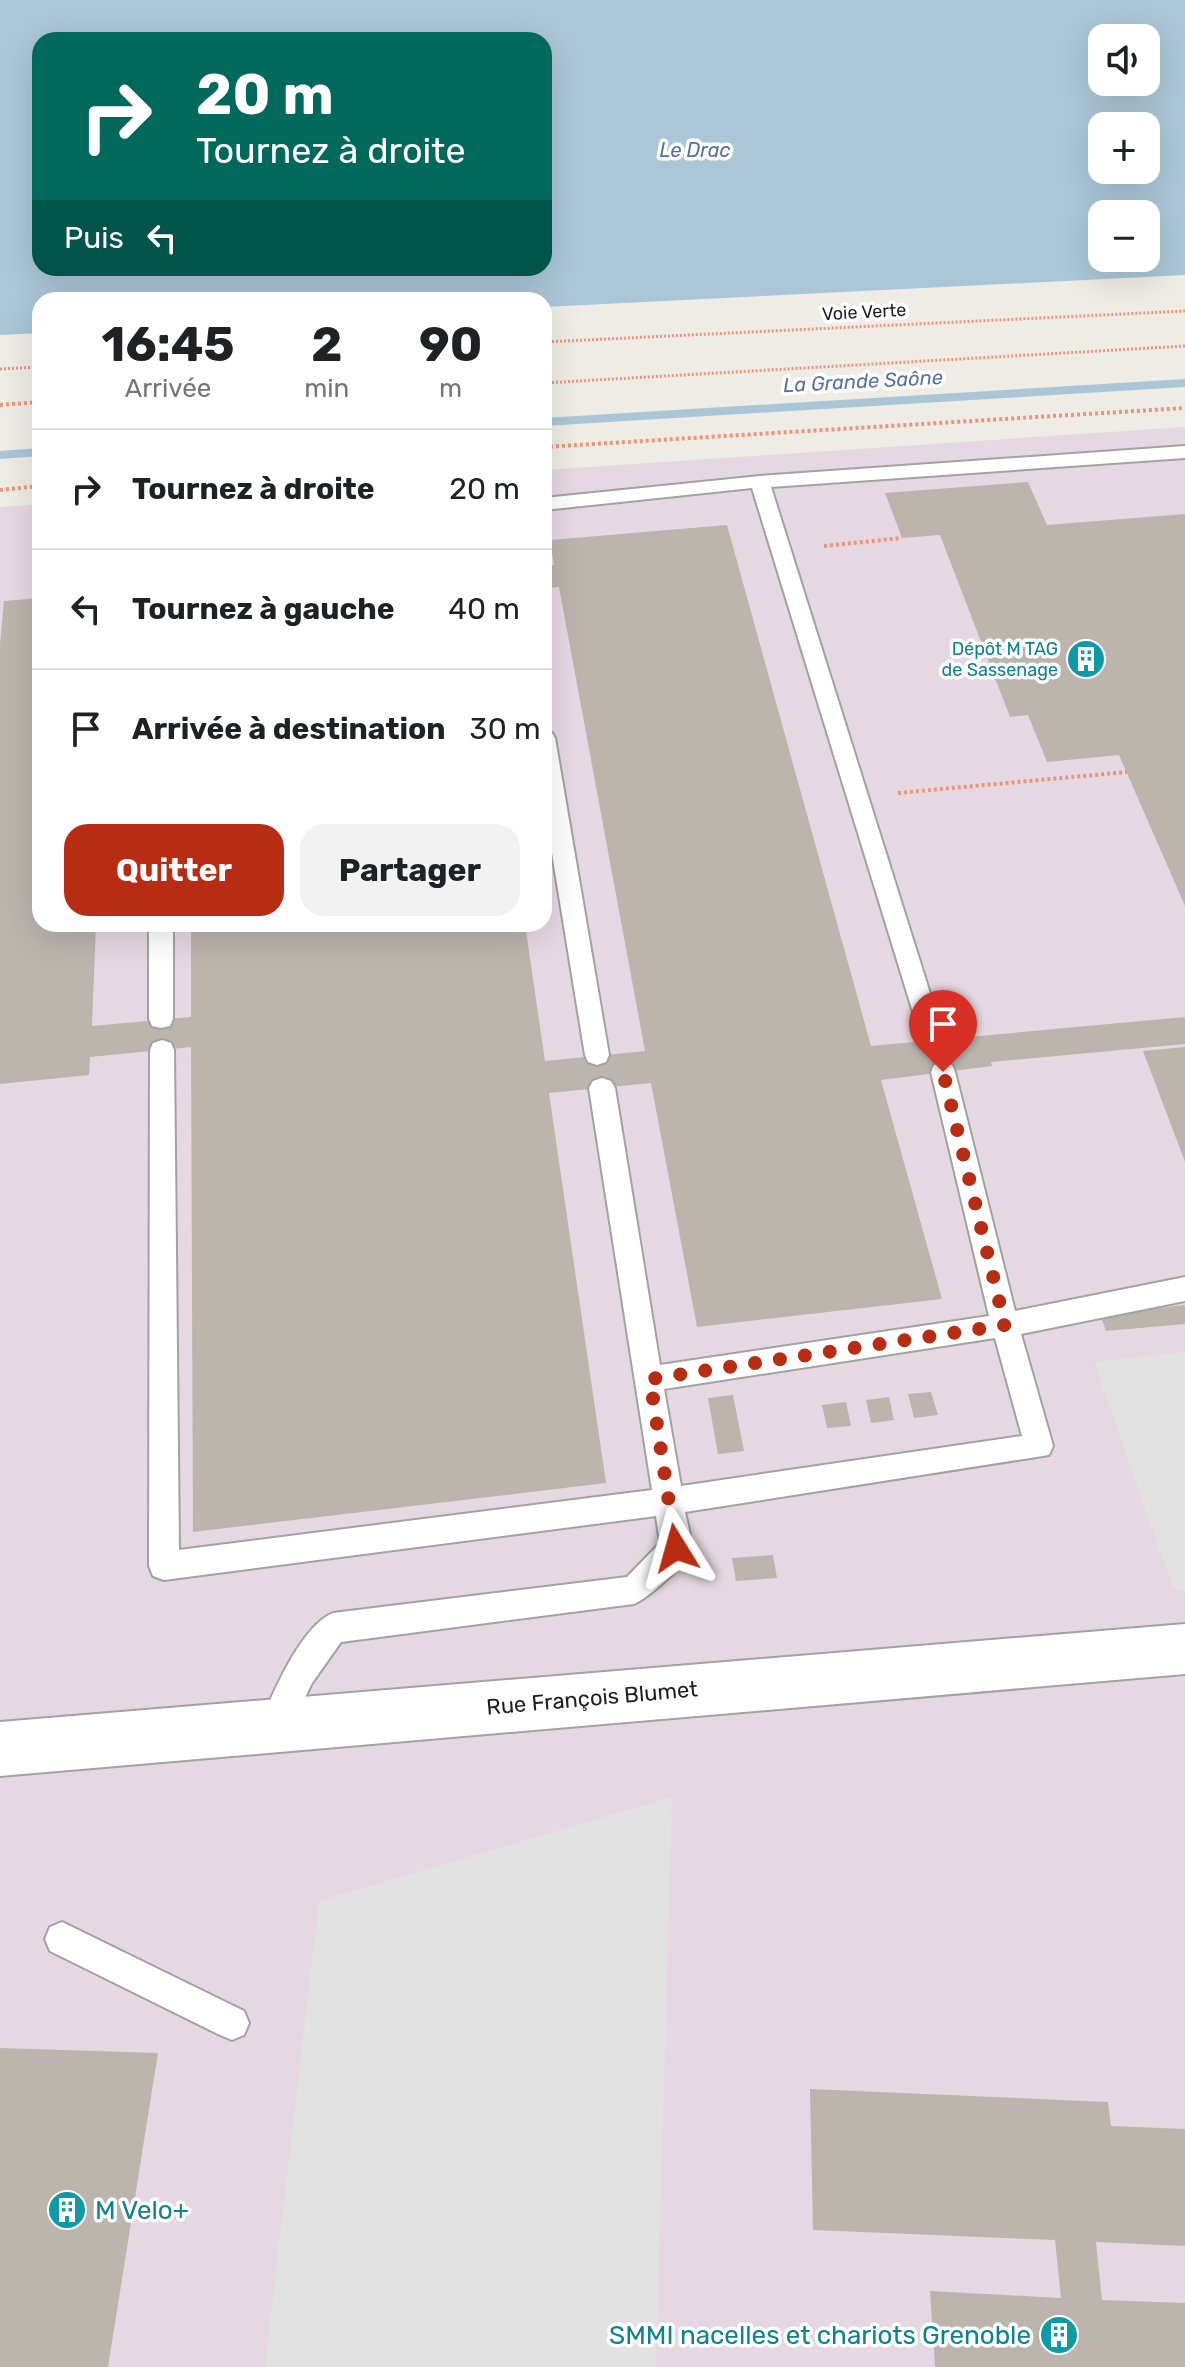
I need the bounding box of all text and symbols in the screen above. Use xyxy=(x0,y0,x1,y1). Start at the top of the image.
map controls xyxy=(1088,24,1160,272)
button: sound xyxy=(1088,24,1160,96)
text: 20 m xyxy=(196,62,334,128)
icon: right xyxy=(64,64,168,168)
button: + xyxy=(1088,112,1160,184)
text: Tournez à droite xyxy=(196,129,466,172)
water label: Le Drac xyxy=(659,138,731,162)
button: − xyxy=(1088,200,1160,272)
icon: left xyxy=(140,216,184,260)
text: Puis xyxy=(64,220,124,256)
street label: Voie Verte xyxy=(821,299,907,325)
text: 16:45 xyxy=(102,316,235,373)
text: 2 xyxy=(311,316,342,373)
text: 90 xyxy=(419,316,482,373)
water label: La Grande Saône xyxy=(783,365,943,397)
text: Arrivée xyxy=(125,373,211,404)
text: min xyxy=(304,373,349,404)
text: m xyxy=(439,373,462,404)
icon: right xyxy=(64,467,108,511)
text: Tournez à droite xyxy=(132,471,375,507)
text: 20 m xyxy=(449,471,520,507)
icon: left xyxy=(64,587,108,631)
text: Tournez à gauche xyxy=(132,591,395,627)
text: 40 m xyxy=(448,591,520,627)
place label: Dépôt M TAG de Sassenage xyxy=(942,638,1058,681)
building icon: Dépôt M TAG de Sassenage xyxy=(1065,638,1107,680)
icon: arrive xyxy=(64,707,108,751)
text: Arrivée à destination xyxy=(132,711,446,747)
text: 30 m xyxy=(470,711,541,747)
button: Quitter xyxy=(64,824,284,916)
button: Partager xyxy=(300,824,520,916)
pin xyxy=(909,990,977,1072)
icon: arrive xyxy=(921,1002,965,1046)
position arrow xyxy=(634,1506,718,1590)
street label: Rue François Blumet xyxy=(485,1675,699,1721)
building icon: M Velo+ xyxy=(46,2189,88,2231)
place label: M Velo+ xyxy=(95,2195,189,2226)
building icon: SMMI nacelles et chariots Grenoble xyxy=(1038,2314,1080,2356)
place label: SMMI nacelles et chariots Grenoble xyxy=(609,2320,1031,2351)

